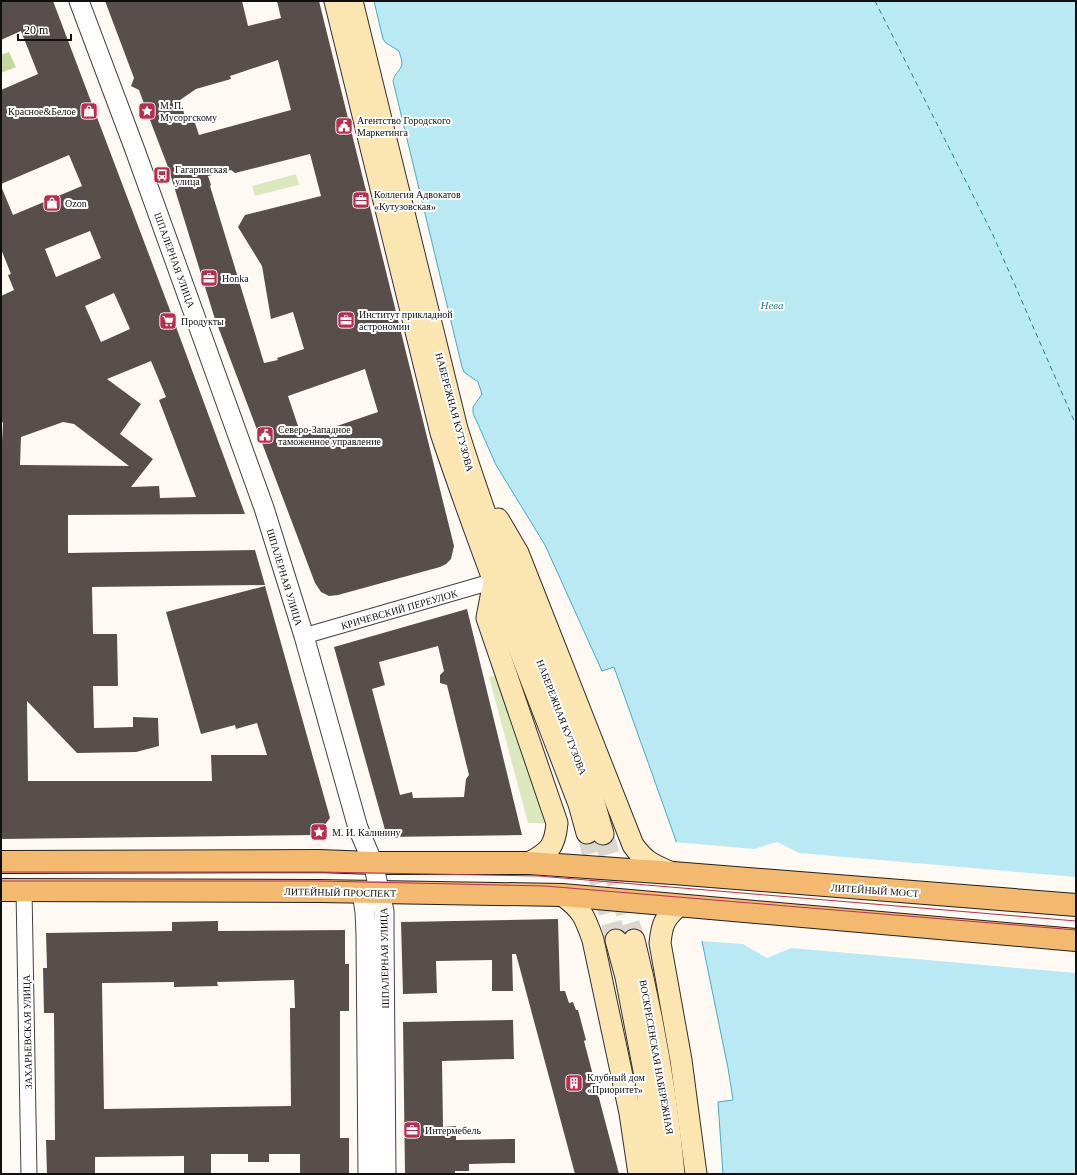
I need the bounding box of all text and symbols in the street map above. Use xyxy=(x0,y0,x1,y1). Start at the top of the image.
scale bar xyxy=(18,16,71,42)
text: 20 m xyxy=(24,23,49,37)
place label: М. П. Мусоргскому xyxy=(160,100,217,123)
shop icon: Красное&Белое xyxy=(79,101,99,121)
place icon: М. П. Мусоргскому xyxy=(137,101,157,121)
place label: Красное&Белое xyxy=(8,106,77,117)
place label: Агентство Городского Маркетинга xyxy=(357,115,451,138)
public building icon: Агентство Городского Маркетинга xyxy=(334,116,354,136)
place label: Гагаринская улица xyxy=(175,164,228,187)
bus stop icon: Гагаринская улица xyxy=(152,165,172,185)
place label: Коллегия Адвокатов «Кутузовская» xyxy=(374,189,461,212)
office icon: Коллегия Адвокатов «Кутузовская» xyxy=(351,190,371,210)
shop icon: Ozon xyxy=(42,193,62,213)
place label: Ozon xyxy=(65,198,87,209)
street label: ШПАЛЕРНАЯ УЛИЦА xyxy=(152,211,197,310)
office icon: Honka xyxy=(199,268,219,288)
place label: Honka xyxy=(222,273,249,284)
water label: Нева xyxy=(759,299,784,311)
place label: Институт прикладной астрономии xyxy=(359,309,453,332)
office icon: Институт прикладной астрономии xyxy=(336,310,356,330)
supermarket icon: Продукты xyxy=(158,311,178,331)
place label: Продукты xyxy=(181,316,224,327)
street label: НАБЕРЕЖНАЯ КУТУЗОВА xyxy=(433,351,476,474)
place label: Северо-Западное таможенное управление xyxy=(278,424,382,447)
public building icon: Северо-Западное таможенное управление xyxy=(255,425,275,445)
street label: ШПАЛЕРНАЯ УЛИЦА xyxy=(264,527,305,628)
street label: КРИЧЕВСКИЙ ПЕРЕУЛОК xyxy=(340,587,459,631)
street label: НАБЕРЕЖНАЯ КУТУЗОВА xyxy=(534,658,589,777)
place icon: М. И. Калинину xyxy=(309,822,329,842)
place label: М. И. Калинину xyxy=(332,827,401,838)
street label: ЛИТЕЙНЫЙ МОСТ xyxy=(831,882,919,899)
street label: ЛИТЕЙНЫЙ ПРОСПЕКТ xyxy=(284,886,396,899)
street label: ШПАЛЕРНАЯ УЛИЦА xyxy=(378,907,391,1009)
street label: ЗАХАРЬЕВСКАЯ УЛИЦА xyxy=(21,974,34,1090)
street label: ВОСКРЕСЕНСКАЯ НАБЕРЕЖНАЯ xyxy=(637,979,676,1136)
place label: Клубный дом «Приоритет» xyxy=(587,1072,645,1095)
building icon: Клубный дом «Приоритет» xyxy=(564,1073,584,1093)
office icon: Интермебель xyxy=(402,1120,422,1140)
place label: Интермебель xyxy=(425,1125,481,1136)

